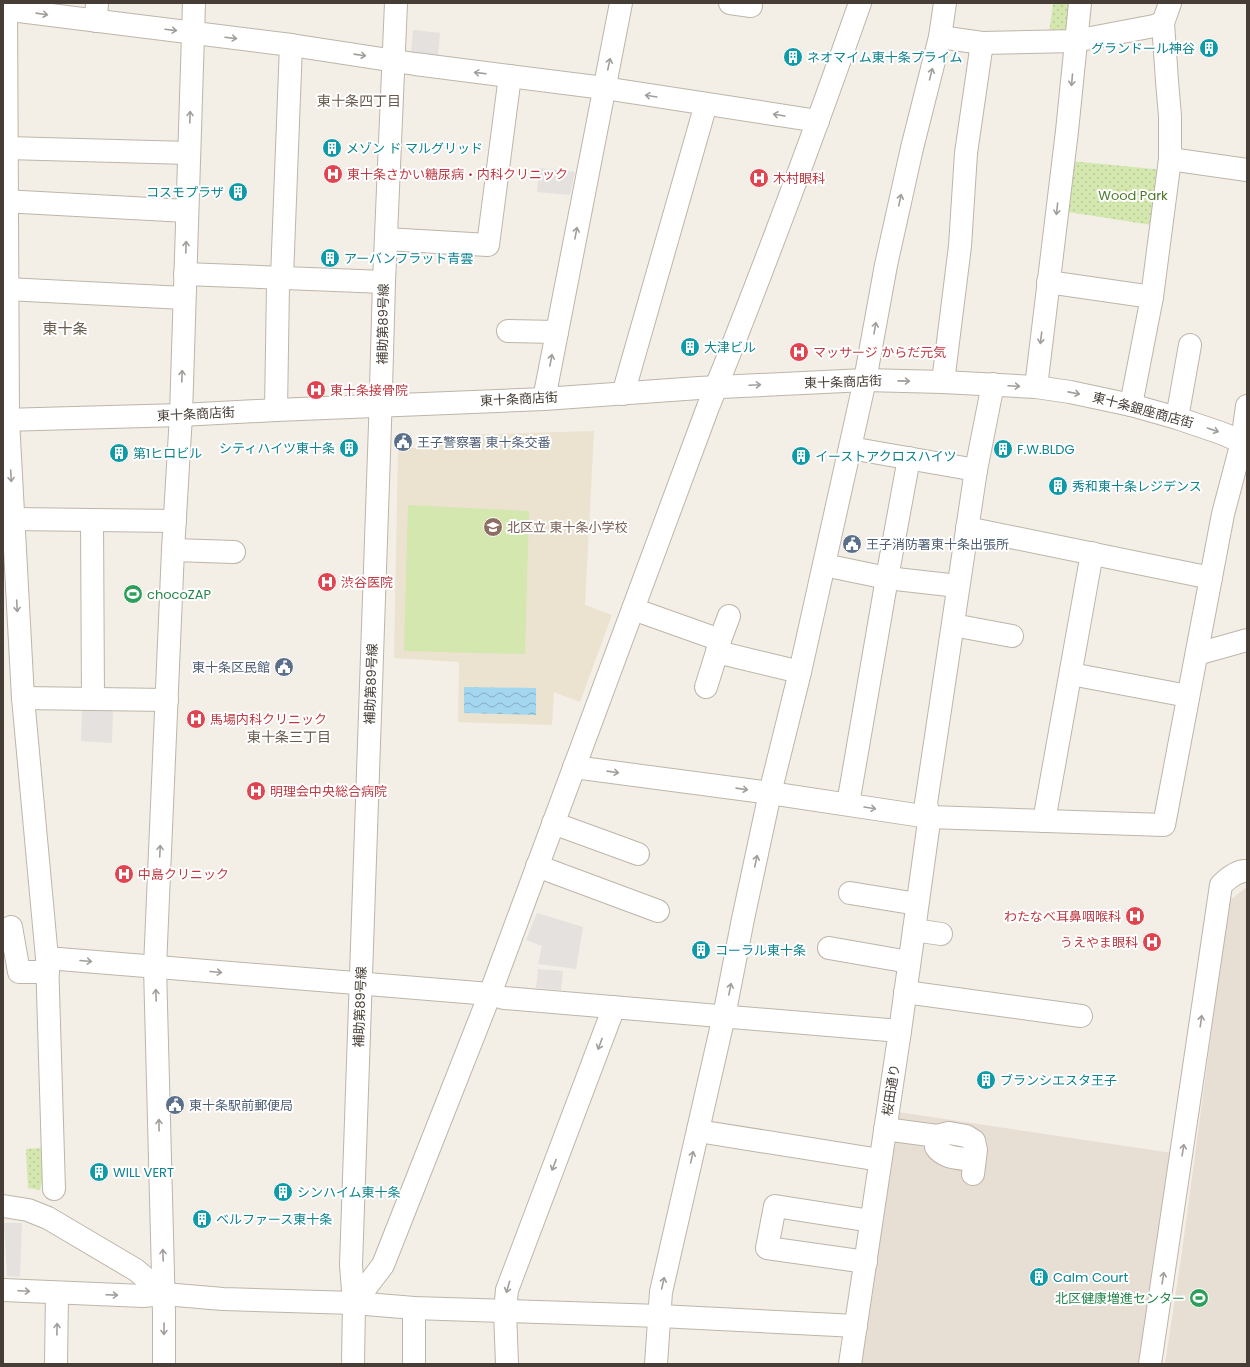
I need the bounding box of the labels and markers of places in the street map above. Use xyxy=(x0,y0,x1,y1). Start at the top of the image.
building icon: グランドール神谷 xyxy=(1198,37,1220,59)
place label: グランドール神谷 xyxy=(1091,39,1195,58)
building icon: ネオマイム東十条プライム xyxy=(782,46,804,68)
place label: ネオマイム東十条プライム xyxy=(807,48,962,67)
building icon: メゾン ド マルグリッド xyxy=(321,137,343,159)
place label: メゾン ド マルグリッド xyxy=(346,139,483,158)
hospital icon: 東十条さかい糖尿病・内科クリニック xyxy=(322,163,344,185)
place label: 東十条さかい糖尿病・内科クリニック xyxy=(347,165,568,184)
hospital icon: 木村眼科 xyxy=(748,167,770,189)
place label: 木村眼科 xyxy=(773,169,825,188)
building icon: コスモプラザ xyxy=(227,181,249,203)
place label: コスモプラザ xyxy=(146,183,224,202)
building icon: アーバンフラット青雲 xyxy=(319,247,341,269)
place label: アーバンフラット青雲 xyxy=(344,249,473,268)
building icon: 大津ビル xyxy=(679,336,701,358)
place label: 大津ビル xyxy=(704,338,756,357)
hospital icon: マッサージ からだ元気 xyxy=(788,341,810,363)
place label: マッサージ からだ元気 xyxy=(813,343,946,362)
hospital icon: 東十条接骨院 xyxy=(305,379,327,401)
place label: 東十条接骨院 xyxy=(330,381,408,400)
public building icon: 王子警察署 東十条交番 xyxy=(392,431,414,453)
place label: 王子警察署 東十条交番 xyxy=(417,433,550,452)
building icon: シティハイツ東十条 xyxy=(338,437,360,459)
building icon: F.W.BLDG xyxy=(992,438,1014,460)
place label: シティハイツ東十条 xyxy=(219,439,335,458)
place label: F.W.BLDG xyxy=(1017,440,1075,459)
building icon: 第1ヒロビル xyxy=(108,442,130,464)
place label: 第1ヒロビル xyxy=(133,444,202,463)
building icon: イーストアクロスハイツ xyxy=(790,445,812,467)
place label: イーストアクロスハイツ xyxy=(815,447,956,466)
building icon: 秀和東十条レジデンス xyxy=(1047,475,1069,497)
place label: 秀和東十条レジデンス xyxy=(1072,477,1202,496)
school or university icon: 北区立 東十条小学校 xyxy=(482,516,504,538)
place label: 北区立 東十条小学校 xyxy=(507,518,627,537)
public building icon: 王子消防署東十条出張所 xyxy=(841,533,863,555)
place label: 王子消防署東十条出張所 xyxy=(866,535,1009,554)
hospital icon: 渋谷医院 xyxy=(316,571,338,593)
place label: 渋谷医院 xyxy=(341,573,393,592)
sports icon: chocoZAP xyxy=(122,583,144,605)
place label: chocoZAP xyxy=(147,585,212,604)
public building icon: 東十条区民館 xyxy=(273,656,295,678)
place label: 東十条区民館 xyxy=(192,658,270,677)
hospital icon: 馬場内科クリニック xyxy=(185,708,207,730)
place label: 馬場内科クリニック xyxy=(210,710,327,729)
hospital icon: 明理会中央総合病院 xyxy=(245,780,267,802)
place label: 明理会中央総合病院 xyxy=(270,782,387,801)
hospital icon: 中島クリニック xyxy=(113,863,135,885)
place label: 中島クリニック xyxy=(138,865,229,884)
hospital icon: わたなべ耳鼻咽喉科 xyxy=(1124,905,1146,927)
place label: わたなべ耳鼻咽喉科 xyxy=(1004,907,1121,926)
hospital icon: うえやま眼科 xyxy=(1141,931,1163,953)
place label: うえやま眼科 xyxy=(1060,933,1138,952)
building icon: コーラル東十条 xyxy=(690,939,712,961)
place label: コーラル東十条 xyxy=(715,941,806,960)
building icon: ブランシエスタ王子 xyxy=(975,1069,997,1091)
place label: ブランシエスタ王子 xyxy=(1000,1071,1117,1090)
public building icon: 東十条駅前郵便局 xyxy=(164,1094,186,1116)
place label: 東十条駅前郵便局 xyxy=(189,1096,293,1115)
building icon: WILL VERT xyxy=(88,1161,110,1183)
place label: WILL VERT xyxy=(113,1163,174,1182)
building icon: シンハイム東十条 xyxy=(272,1181,294,1203)
place label: シンハイム東十条 xyxy=(297,1183,400,1202)
building icon: ベルファース東十条 xyxy=(191,1208,213,1230)
place label: ベルファース東十条 xyxy=(216,1210,332,1229)
building icon: Calm Court xyxy=(1028,1266,1050,1288)
place label: Calm Court xyxy=(1053,1268,1128,1287)
sports icon: 北区健康増進センター xyxy=(1188,1287,1210,1309)
place label: 北区健康増進センター xyxy=(1055,1289,1185,1308)

